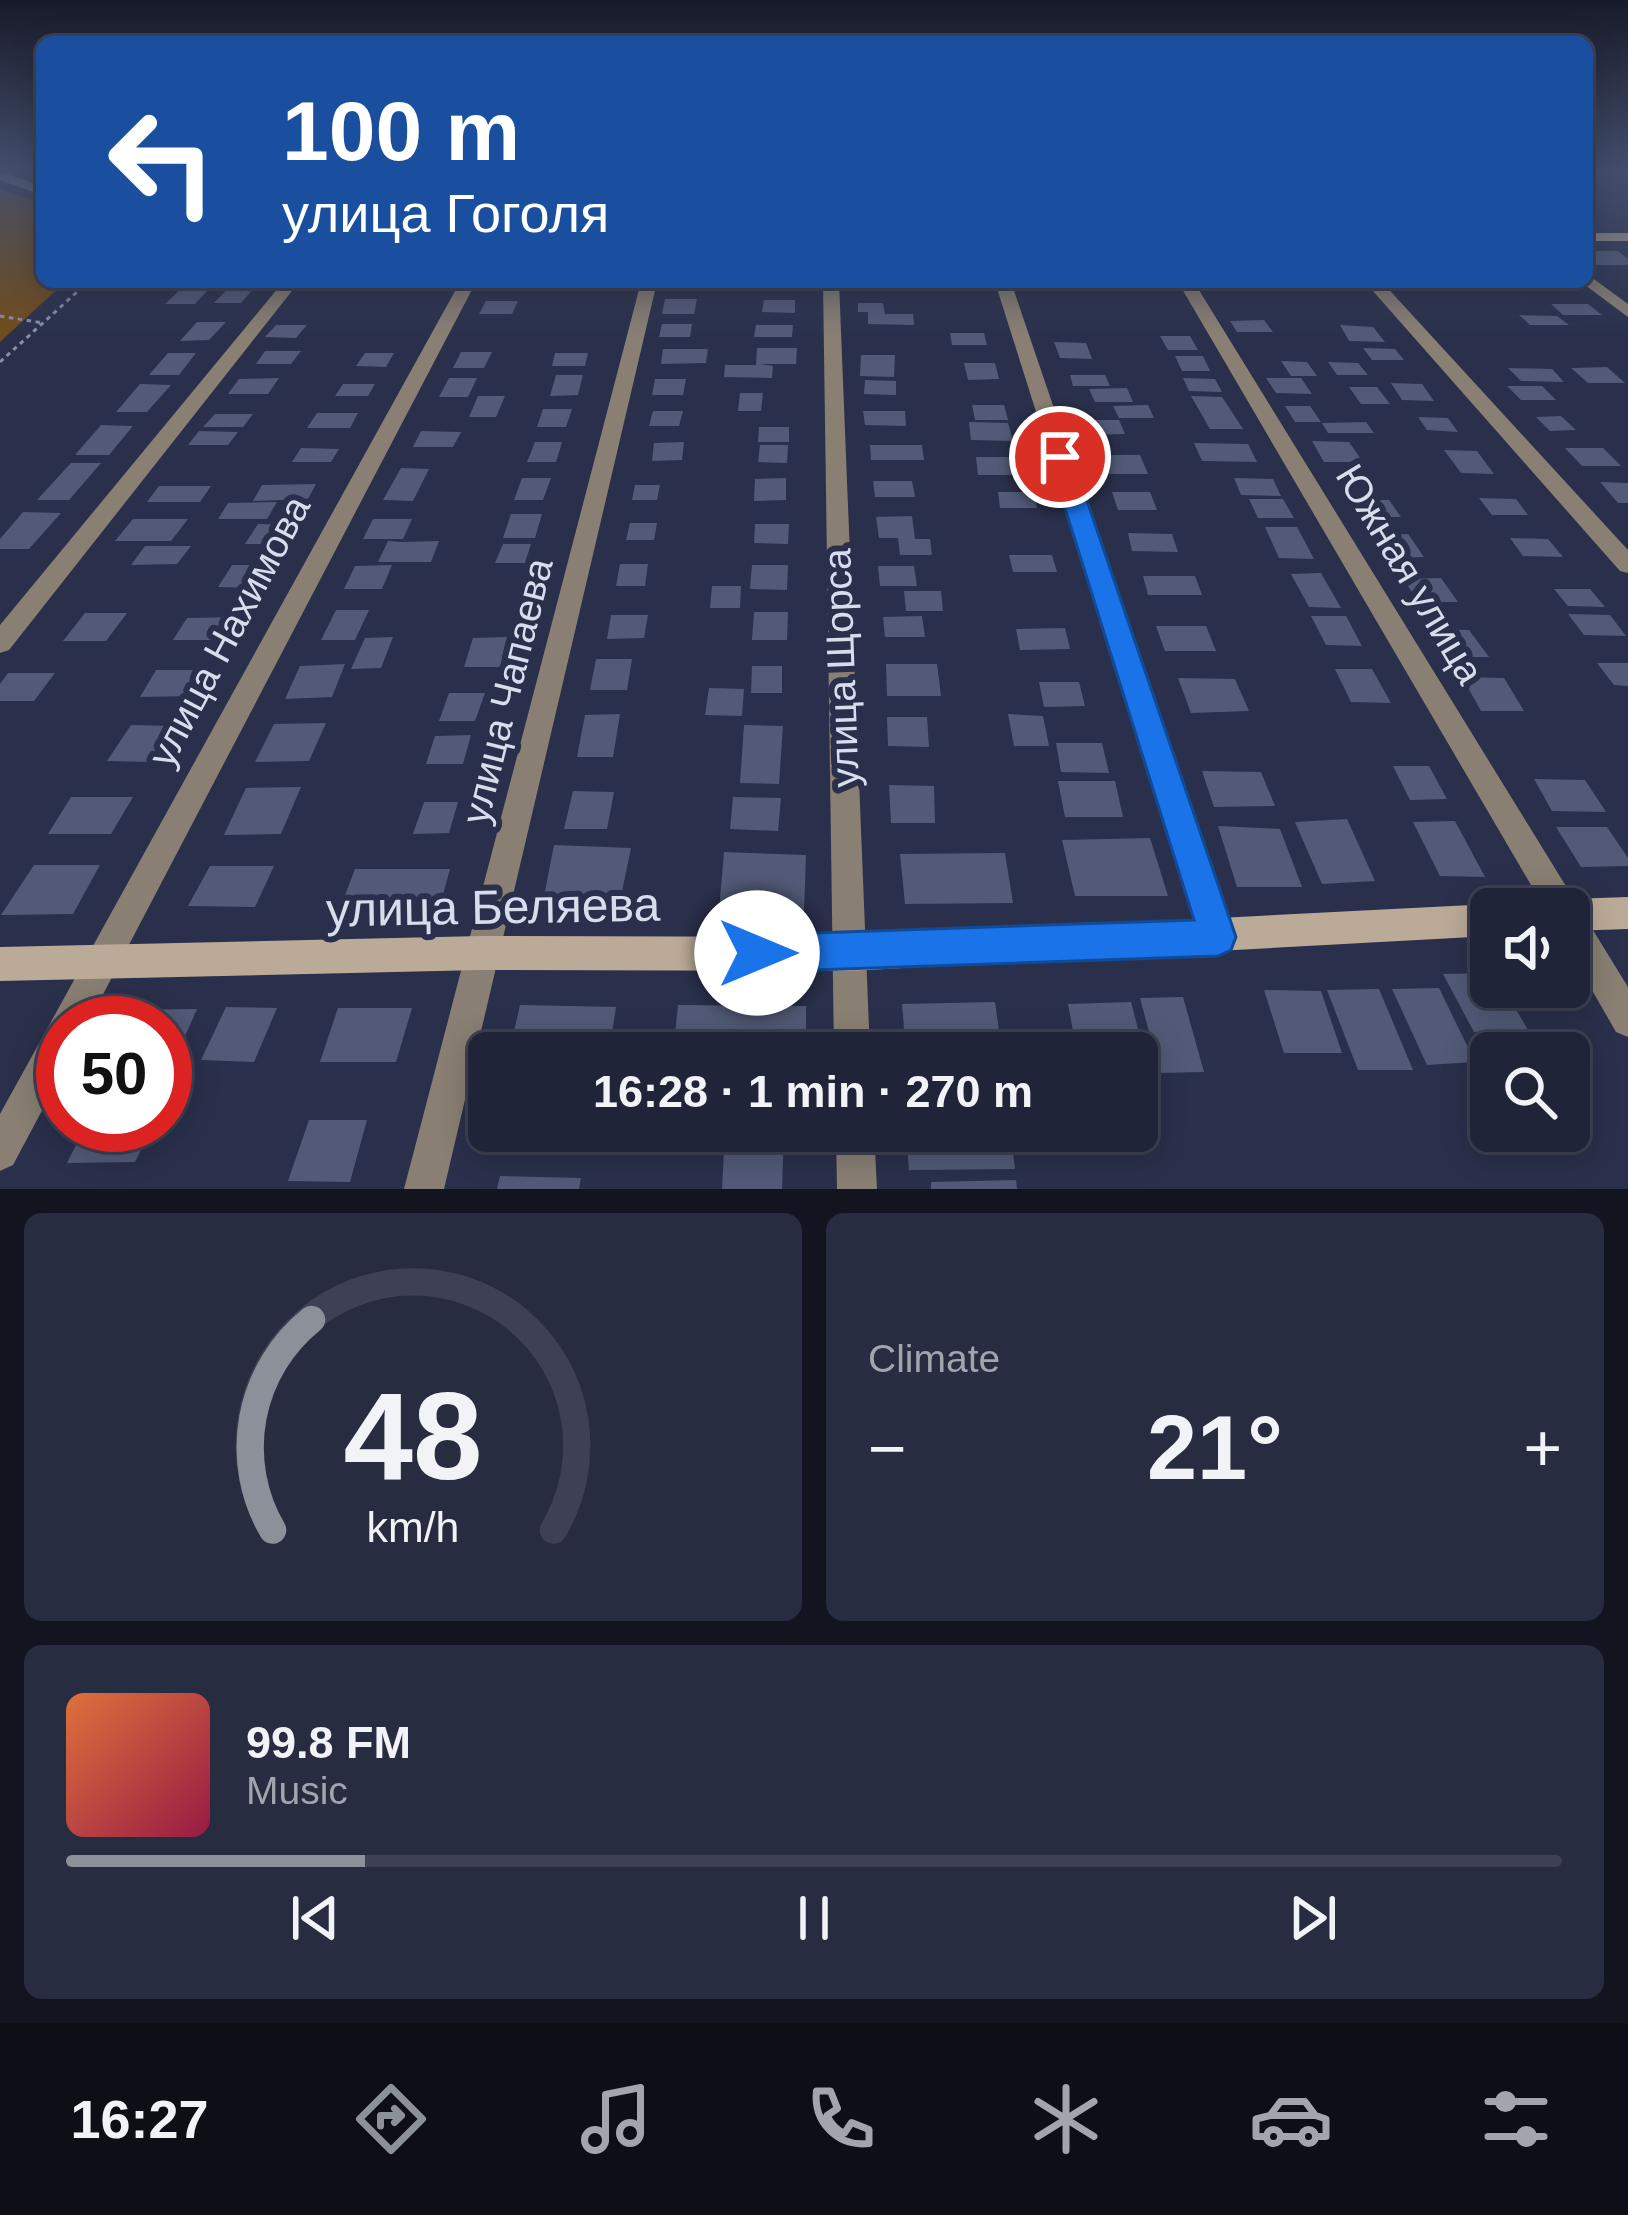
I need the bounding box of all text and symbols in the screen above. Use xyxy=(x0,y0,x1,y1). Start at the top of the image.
icon: left xyxy=(84,84,240,240)
text: 100 m xyxy=(282,84,520,178)
text: улица Гоголя xyxy=(282,183,609,243)
pin xyxy=(1009,406,1111,508)
icon: arrive xyxy=(1027,424,1093,490)
street label: Южная улица xyxy=(1328,457,1492,692)
street label: улица Нахимова xyxy=(140,488,318,773)
street label: улица Щорса xyxy=(815,547,867,788)
street label: улица Чапаева xyxy=(453,553,561,828)
street label: улица Беляева xyxy=(325,878,661,936)
map controls xyxy=(1470,888,1590,1152)
button: sound xyxy=(1470,888,1590,1008)
position arrow xyxy=(694,890,820,1016)
speed limit sign: 50 xyxy=(36,996,192,1152)
button: search xyxy=(1470,1032,1590,1152)
text: 16:28 · 1 min · 270 m xyxy=(593,1066,1033,1117)
text: Climate xyxy=(868,1337,1000,1380)
text: 48 xyxy=(344,1366,482,1505)
text: 21° xyxy=(1147,1398,1283,1498)
text: − xyxy=(868,1411,907,1485)
text: + xyxy=(1523,1411,1562,1485)
text: km/h xyxy=(367,1503,459,1551)
text: 99.8 FM xyxy=(246,1717,411,1768)
text: Music xyxy=(246,1769,348,1812)
icon: previous xyxy=(282,1885,348,1951)
icon: pause xyxy=(781,1885,847,1951)
icon: next xyxy=(1280,1885,1346,1951)
icon: directions xyxy=(349,2077,433,2161)
icon: music xyxy=(574,2077,658,2161)
icon: phone xyxy=(799,2077,883,2161)
icon: climate xyxy=(1024,2077,1108,2161)
icon: car xyxy=(1249,2077,1333,2161)
icon: filters xyxy=(1474,2077,1558,2161)
text: 16:27 xyxy=(70,2089,209,2149)

